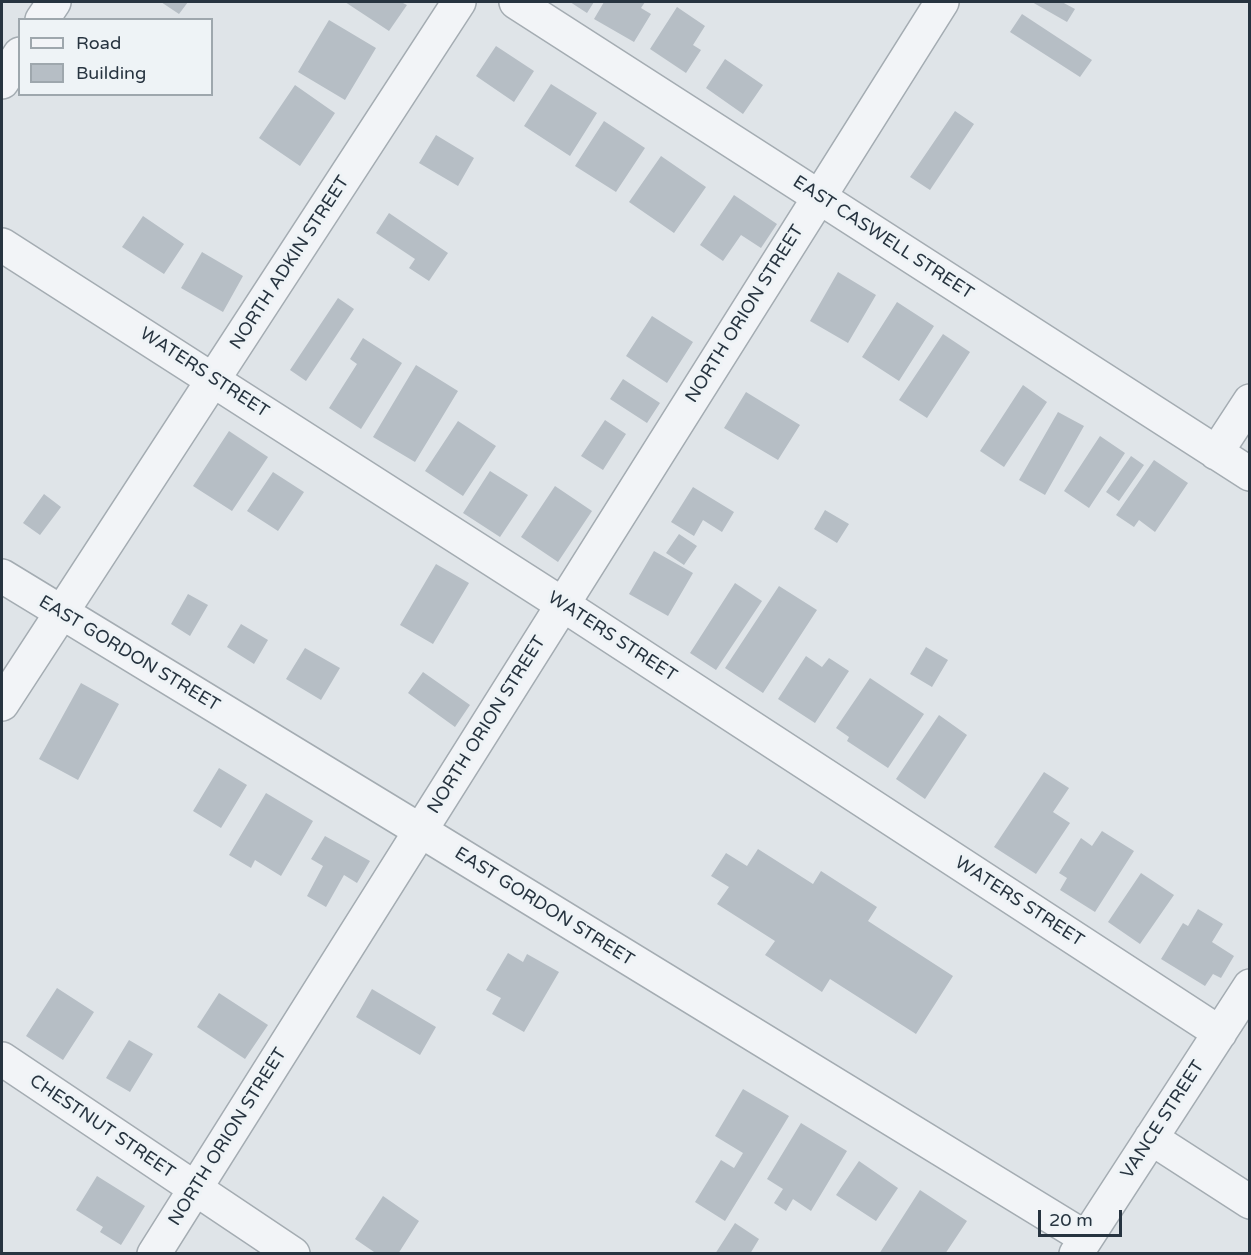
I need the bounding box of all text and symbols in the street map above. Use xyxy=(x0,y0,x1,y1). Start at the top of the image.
legend xyxy=(18,18,213,96)
text: Road xyxy=(76,32,121,54)
text: Building xyxy=(76,62,146,84)
street label: EAST CASWELL STREET xyxy=(789,171,977,305)
street label: NORTH ADKIN STREET xyxy=(226,172,354,354)
street label: NORTH ORION STREET xyxy=(681,221,809,407)
street label: WATERS STREET xyxy=(135,323,273,423)
street label: WATERS STREET xyxy=(543,587,681,687)
street label: EAST GORDON STREET xyxy=(35,591,223,717)
street label: NORTH ORION STREET xyxy=(423,632,551,818)
street label: EAST GORDON STREET xyxy=(450,843,638,971)
street label: WATERS STREET xyxy=(950,852,1088,952)
street label: NORTH ORION STREET xyxy=(164,1044,292,1230)
street label: VANCE STREET xyxy=(1117,1057,1209,1183)
street label: CHESTNUT STREET xyxy=(25,1070,179,1184)
scale bar xyxy=(1041,1198,1125,1236)
text: 20 m xyxy=(1049,1209,1093,1231)

